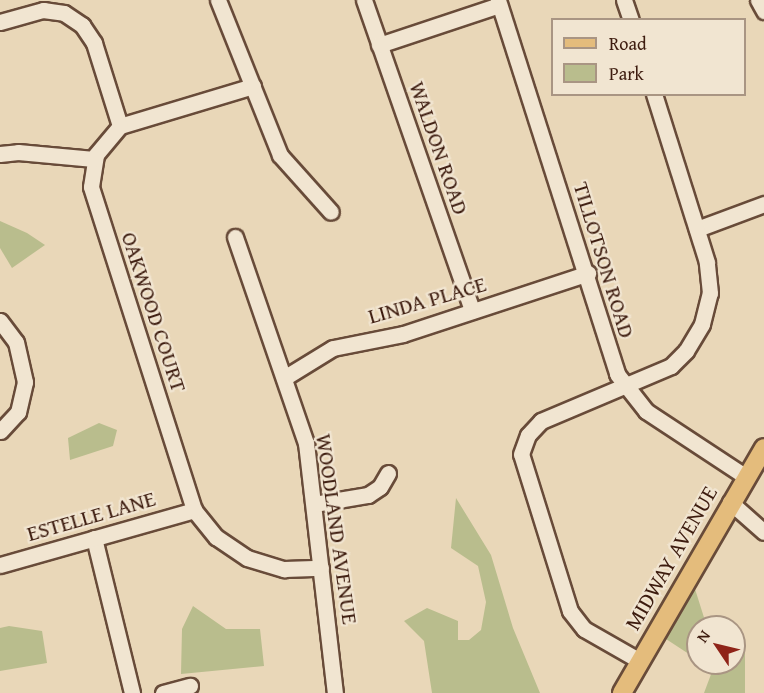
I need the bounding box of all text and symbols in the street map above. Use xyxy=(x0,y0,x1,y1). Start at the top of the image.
legend xyxy=(551,18,746,96)
text: Road xyxy=(609,30,647,57)
text: Park xyxy=(609,60,644,87)
street label: WALDON ROAD xyxy=(404,78,474,218)
street label: TILLOTSON ROAD xyxy=(568,179,640,341)
street label: OAKWOOD COURT xyxy=(116,229,192,395)
street label: LINDA PLACE xyxy=(365,271,489,329)
street label: WOODLAND AVENUE xyxy=(311,432,363,626)
street label: MIDWAY AVENUE xyxy=(619,481,723,635)
street label: ESTELLE LANE xyxy=(24,485,158,547)
north arrow xyxy=(686,615,746,675)

